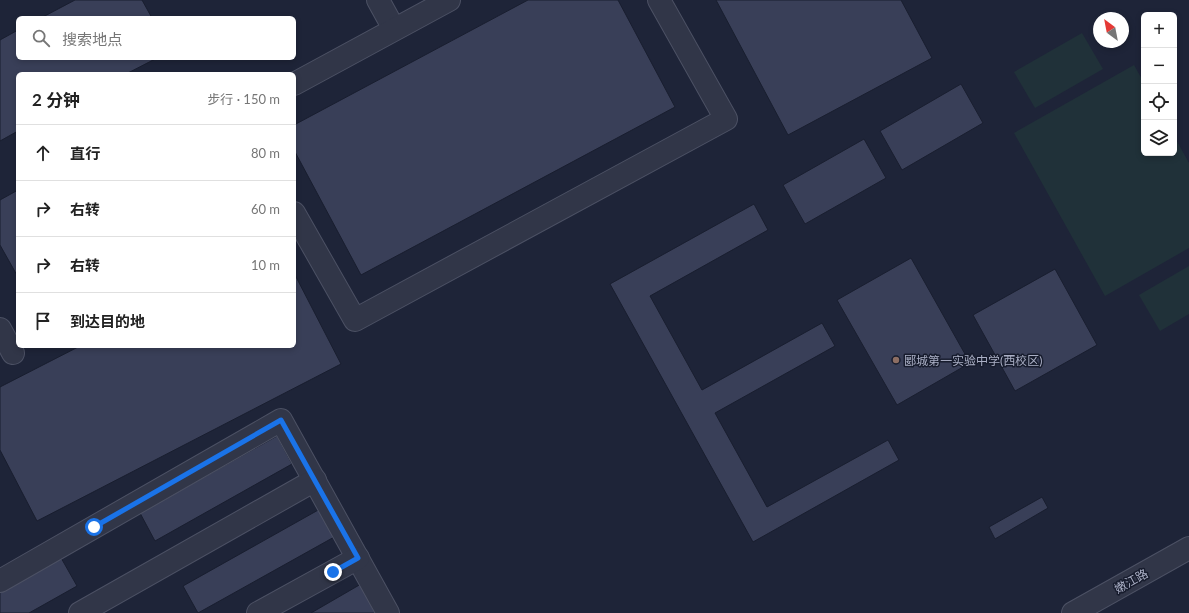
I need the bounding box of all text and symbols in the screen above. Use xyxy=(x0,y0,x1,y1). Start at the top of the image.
north arrow xyxy=(1093,12,1129,48)
map controls xyxy=(1141,12,1177,156)
button: + xyxy=(1141,12,1177,48)
search box xyxy=(16,16,296,60)
icon: search xyxy=(30,27,52,49)
text: 搜索地点 xyxy=(62,30,122,48)
button: − xyxy=(1141,48,1177,84)
button: locate xyxy=(1141,84,1177,120)
text: 2 分钟 xyxy=(32,89,80,110)
text: 步行 · 150 m xyxy=(207,91,280,107)
button: layers xyxy=(1141,120,1177,156)
icon: ahead xyxy=(32,142,54,164)
text: 直行 xyxy=(70,144,100,162)
text: 80 m xyxy=(251,145,280,161)
icon: right xyxy=(32,198,54,220)
text: 右转 xyxy=(70,200,100,218)
text: 60 m xyxy=(251,201,280,217)
icon: right xyxy=(32,254,54,276)
text: 右转 xyxy=(70,256,100,274)
text: 10 m xyxy=(251,257,280,273)
icon: arrive xyxy=(32,310,54,332)
text: 到达目的地 xyxy=(70,312,145,330)
place label: 郾城第一实验中学(西校区) xyxy=(904,353,1042,368)
marker: 郾城第一实验中学(西校区) xyxy=(891,355,901,365)
route start xyxy=(85,518,103,536)
route end xyxy=(324,563,342,581)
street label: 嫩江路 xyxy=(1112,566,1150,596)

